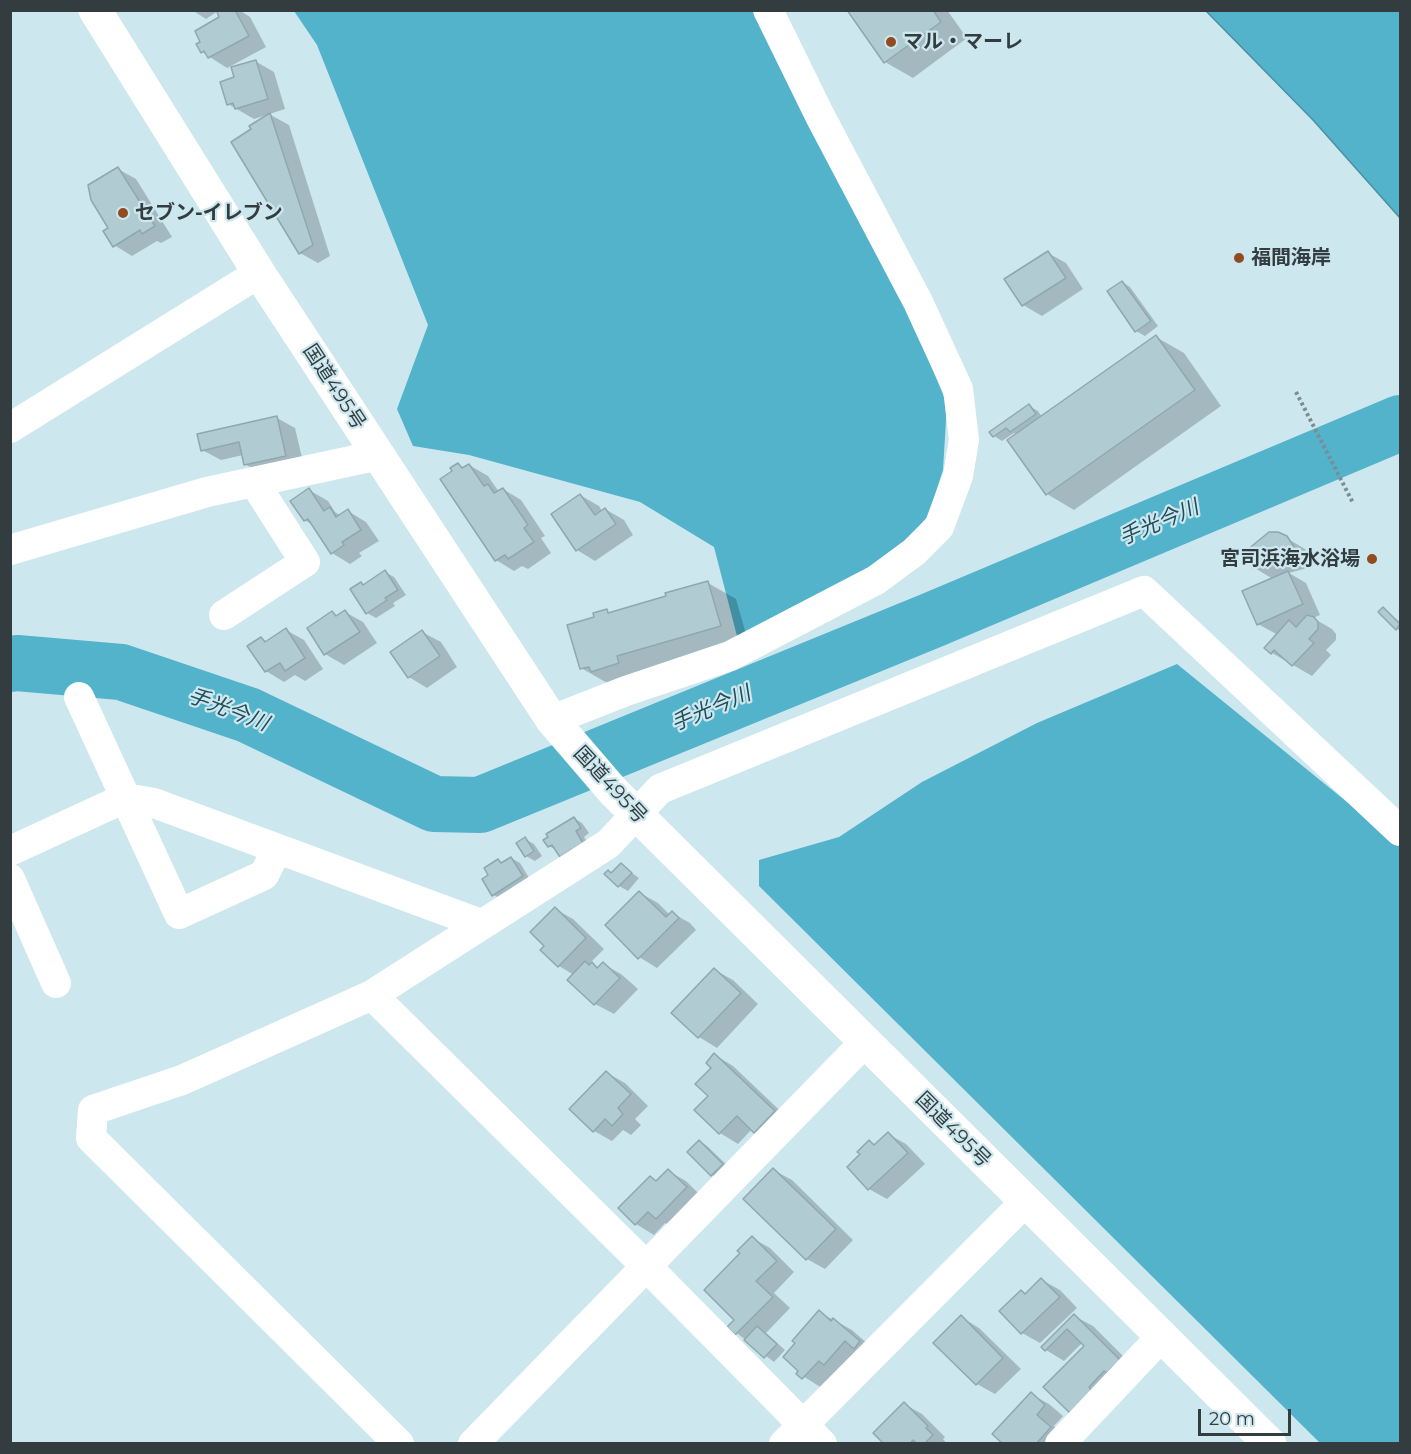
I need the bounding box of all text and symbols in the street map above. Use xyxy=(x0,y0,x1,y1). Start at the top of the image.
place label: マル・マーレ xyxy=(903,30,1023,54)
marker: マル・マーレ xyxy=(884,35,898,49)
place label: セブン-イレブン xyxy=(135,201,283,225)
marker: セブン-イレブン xyxy=(116,206,130,220)
place label: 福間海岸 xyxy=(1251,246,1331,270)
marker: 福間海岸 xyxy=(1232,251,1246,265)
street label: 国道495号 xyxy=(298,340,370,434)
water label: 手光今川 xyxy=(1115,495,1203,551)
place label: 宮司浜海水浴場 xyxy=(1220,547,1360,571)
marker: 宮司浜海水浴場 xyxy=(1365,552,1379,566)
water label: 手光今川 xyxy=(667,681,755,737)
water label: 手光今川 xyxy=(184,683,272,737)
street label: 国道495号 xyxy=(568,742,652,828)
street label: 国道495号 xyxy=(910,1087,996,1173)
scale bar xyxy=(1201,1397,1294,1435)
text: 20 m xyxy=(1209,1408,1255,1430)

